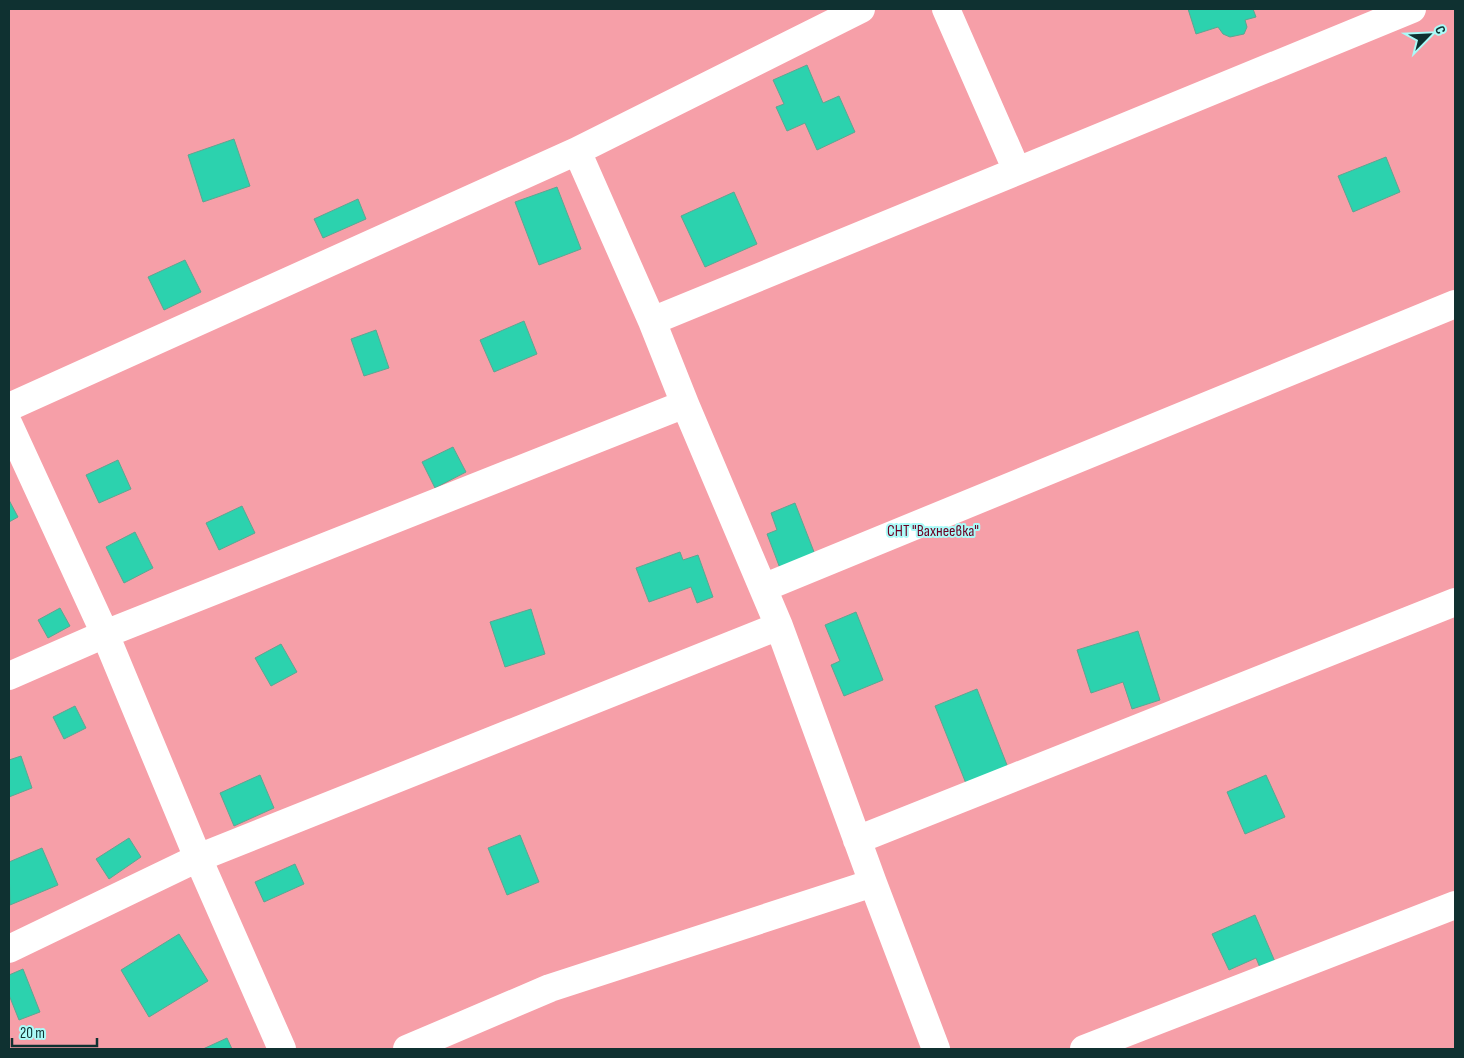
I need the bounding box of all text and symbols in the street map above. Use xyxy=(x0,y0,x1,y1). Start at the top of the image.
north arrow xyxy=(1404,10,1454,60)
text: С xyxy=(1431,23,1450,37)
park label: СНТ "Вахнеевка" xyxy=(887,522,979,541)
scale bar xyxy=(12,1016,98,1048)
text: 20 m xyxy=(20,1024,45,1043)

